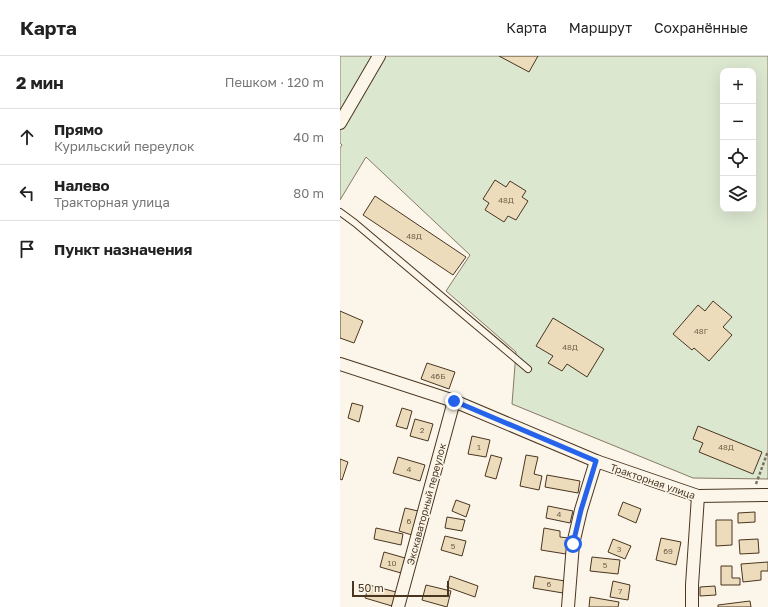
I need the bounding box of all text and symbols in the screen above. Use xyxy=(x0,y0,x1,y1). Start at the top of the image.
text: Карта xyxy=(20,16,77,39)
text: Карта xyxy=(506,19,547,36)
text: Маршрут xyxy=(569,19,632,36)
text: Сохранённые xyxy=(654,19,748,36)
map controls xyxy=(720,68,756,212)
button: + xyxy=(720,68,756,104)
text: 2 мин xyxy=(16,72,64,93)
text: Пешком · 120 m xyxy=(225,74,324,90)
button: − xyxy=(720,104,756,140)
text: Прямо xyxy=(54,120,103,138)
icon: ahead xyxy=(16,126,38,148)
text: 40 m xyxy=(293,129,324,145)
text: Курильский переулок xyxy=(54,138,195,154)
button: locate xyxy=(720,140,756,176)
text: Налево xyxy=(54,176,110,194)
button: layers xyxy=(720,176,756,212)
icon: left xyxy=(16,182,38,204)
text: 80 m xyxy=(293,185,324,201)
text: Тракторная улица xyxy=(54,194,170,210)
house number: 48Д xyxy=(498,195,514,205)
house number: 48Д xyxy=(406,231,422,241)
icon: arrive xyxy=(16,238,38,260)
text: Пункт назначения xyxy=(54,240,192,258)
house number: 48Г xyxy=(694,326,709,336)
house number: 48Д xyxy=(562,342,578,352)
house number: 46Б xyxy=(430,371,446,381)
route end xyxy=(445,392,463,410)
house number: 2 xyxy=(420,425,425,435)
street label: Экскаваторный переулок xyxy=(404,441,448,566)
house number: 1 xyxy=(477,442,481,452)
house number: 48Д xyxy=(718,442,734,452)
street label: Тракторная улица xyxy=(609,461,697,501)
house number: 4 xyxy=(407,464,412,474)
house number: 4 xyxy=(557,509,562,519)
house number: 6 xyxy=(407,516,412,526)
route start xyxy=(564,535,582,553)
house number: 5 xyxy=(451,541,456,551)
house number: 3 xyxy=(617,544,622,554)
house number: 69 xyxy=(663,546,673,556)
house number: 10 xyxy=(388,558,396,568)
house number: 5 xyxy=(603,560,608,570)
scale bar xyxy=(352,579,449,598)
house number: 6 xyxy=(547,579,552,589)
text: 50 m xyxy=(358,581,384,594)
house number: 7 xyxy=(618,586,622,596)

